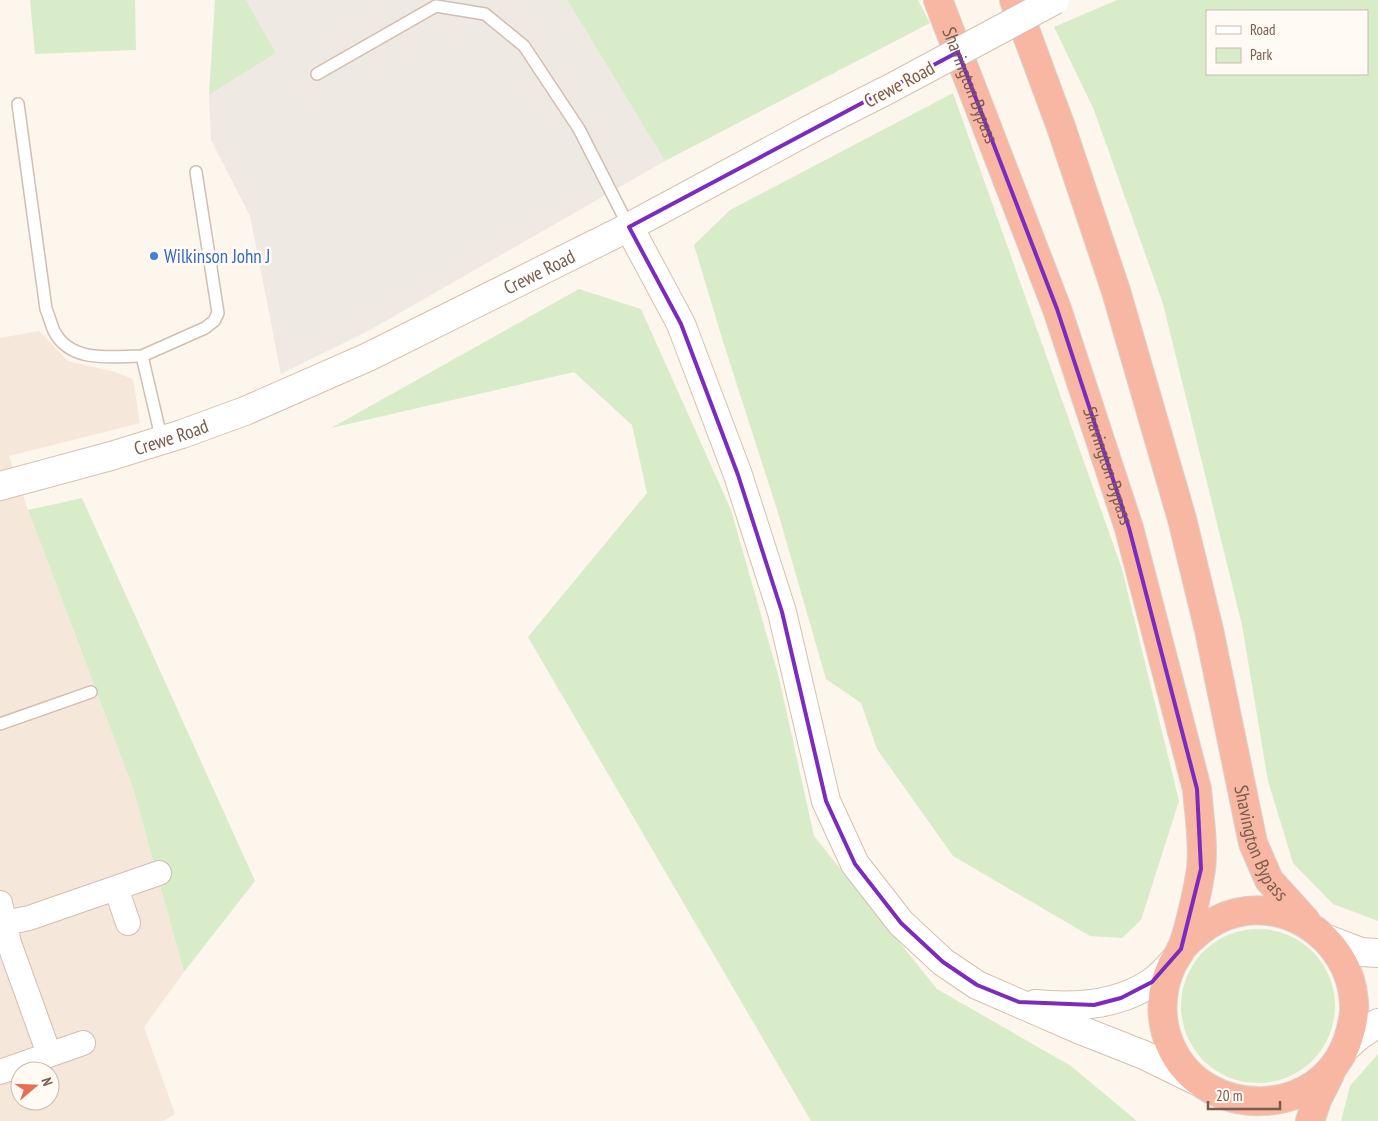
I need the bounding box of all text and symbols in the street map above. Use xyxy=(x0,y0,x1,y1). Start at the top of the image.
legend xyxy=(1206,10,1368,75)
text: Road xyxy=(1250,20,1276,39)
street label: Shavington Bypass xyxy=(937,23,1004,146)
text: Park xyxy=(1250,45,1272,64)
street label: Crewe Road xyxy=(860,55,938,113)
place label: Wilkinson John J xyxy=(164,244,270,268)
street label: Crewe Road xyxy=(500,244,579,300)
marker: Wilkinson John J xyxy=(148,250,160,262)
street label: Shavington Bypass xyxy=(1078,404,1139,528)
street label: Crewe Road xyxy=(131,413,212,460)
street label: Shavington Bypass xyxy=(1229,783,1294,906)
north arrow xyxy=(10,1061,60,1111)
text: N xyxy=(38,1075,57,1088)
scale bar xyxy=(1208,1078,1280,1110)
text: 20 m xyxy=(1216,1086,1242,1105)

